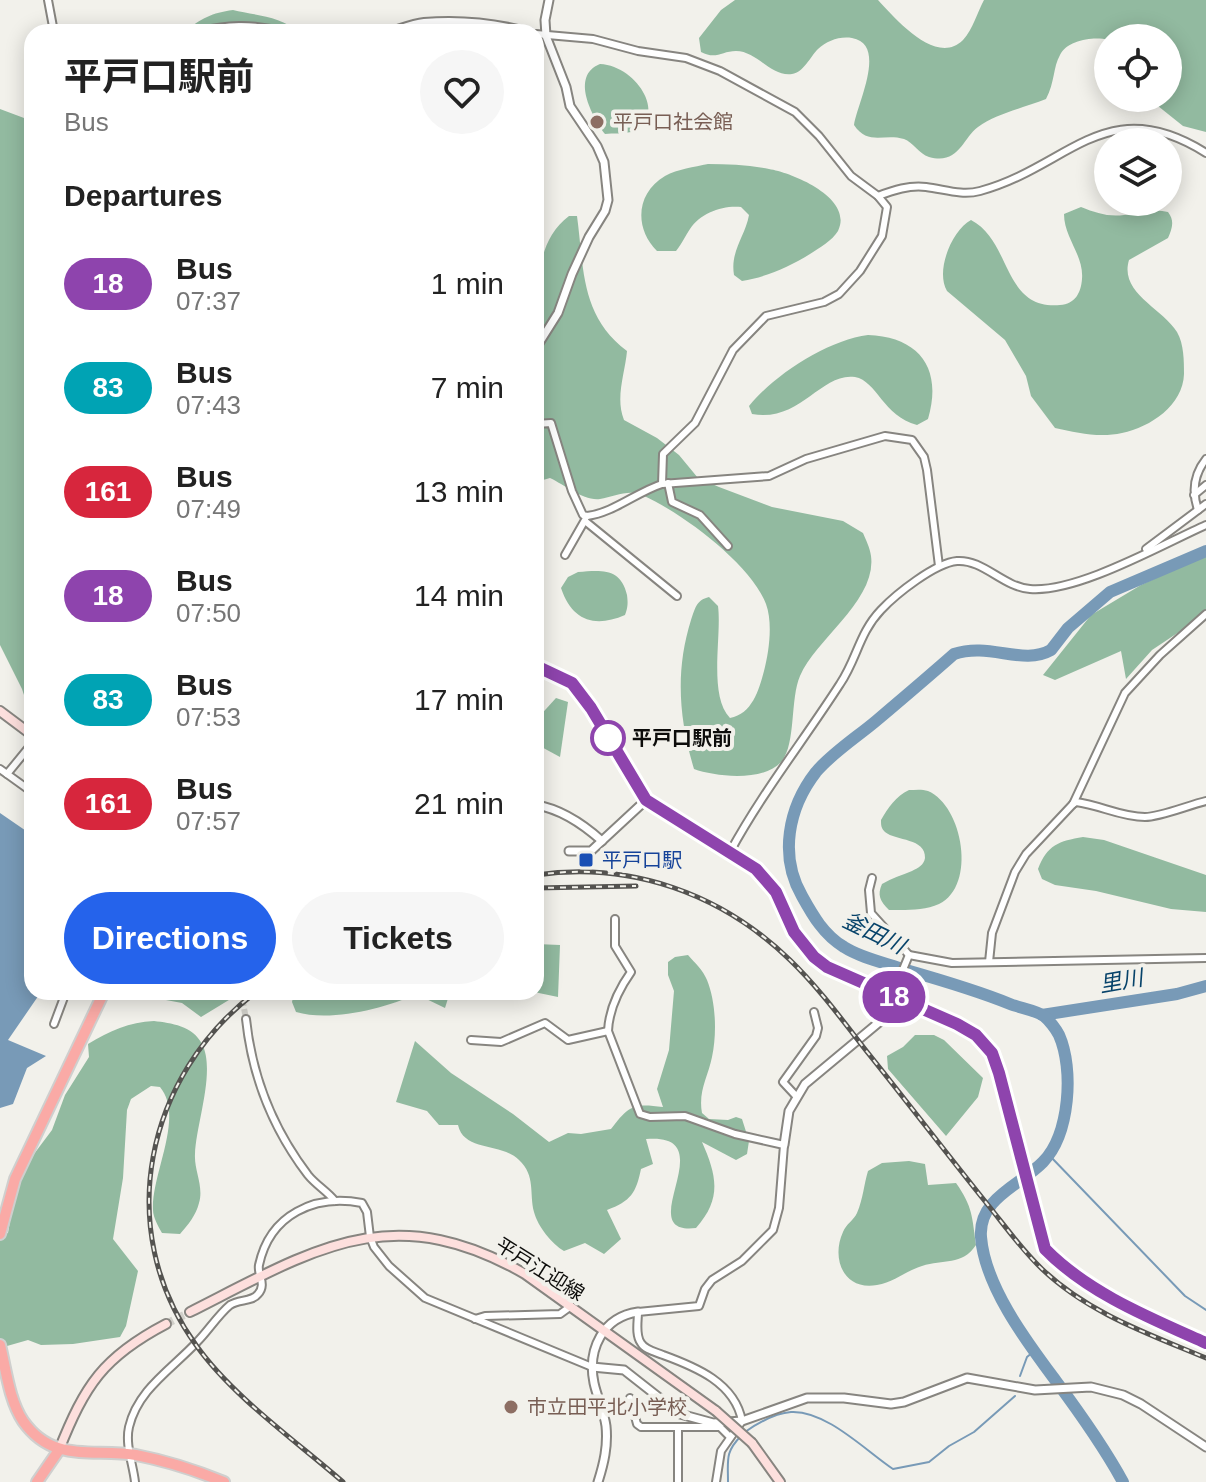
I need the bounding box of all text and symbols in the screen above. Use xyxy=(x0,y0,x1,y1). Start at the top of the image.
map controls xyxy=(1094,24,1182,216)
button: locate xyxy=(1094,24,1182,112)
button: heart xyxy=(420,50,504,134)
text: 平戸口駅前 xyxy=(64,56,254,98)
text: Bus xyxy=(64,107,109,137)
place label: 平戸口社会館 xyxy=(613,111,733,133)
marker: 平戸口社会館 xyxy=(588,113,606,131)
button: layers xyxy=(1094,128,1182,216)
text: Departures xyxy=(64,179,222,212)
text: Bus xyxy=(176,252,233,285)
text: 1 min xyxy=(431,267,504,300)
text: 18 xyxy=(92,268,124,299)
text: 07:37 xyxy=(176,286,241,316)
text: Bus xyxy=(176,356,233,389)
text: 7 min xyxy=(431,371,504,404)
text: 83 xyxy=(92,372,124,403)
text: 07:43 xyxy=(176,390,241,420)
text: Bus xyxy=(176,460,233,493)
text: 13 min xyxy=(414,475,504,508)
text: 161 xyxy=(85,476,131,507)
text: 07:49 xyxy=(176,494,241,524)
text: Bus xyxy=(176,564,233,597)
text: 14 min xyxy=(414,579,504,612)
text: 18 xyxy=(92,580,124,611)
text: 07:50 xyxy=(176,598,241,628)
text: Bus xyxy=(176,668,233,701)
text: 17 min xyxy=(414,683,504,716)
text: 83 xyxy=(92,684,124,715)
text: 07:53 xyxy=(176,702,241,732)
marker: 平戸口駅前 xyxy=(591,721,625,755)
place label: 平戸口駅前 xyxy=(632,727,732,749)
text: Bus xyxy=(176,772,233,805)
text: 21 min xyxy=(414,787,504,820)
text: 161 xyxy=(85,788,131,819)
text: 07:57 xyxy=(176,806,241,836)
place label: 平戸口駅 xyxy=(602,849,682,871)
marker: 平戸口駅 xyxy=(577,851,595,869)
button: Directions xyxy=(64,892,276,984)
button: Tickets xyxy=(292,892,504,984)
water label: 釜田川 xyxy=(839,907,911,960)
water label: 里川 xyxy=(1097,965,1147,997)
line badge: 18 xyxy=(858,971,930,1023)
text: 18 xyxy=(878,981,910,1012)
street label: 平戸江迎線 xyxy=(492,1233,588,1305)
place label: 市立田平北小学校 xyxy=(527,1396,687,1418)
marker: 市立田平北小学校 xyxy=(502,1398,520,1416)

